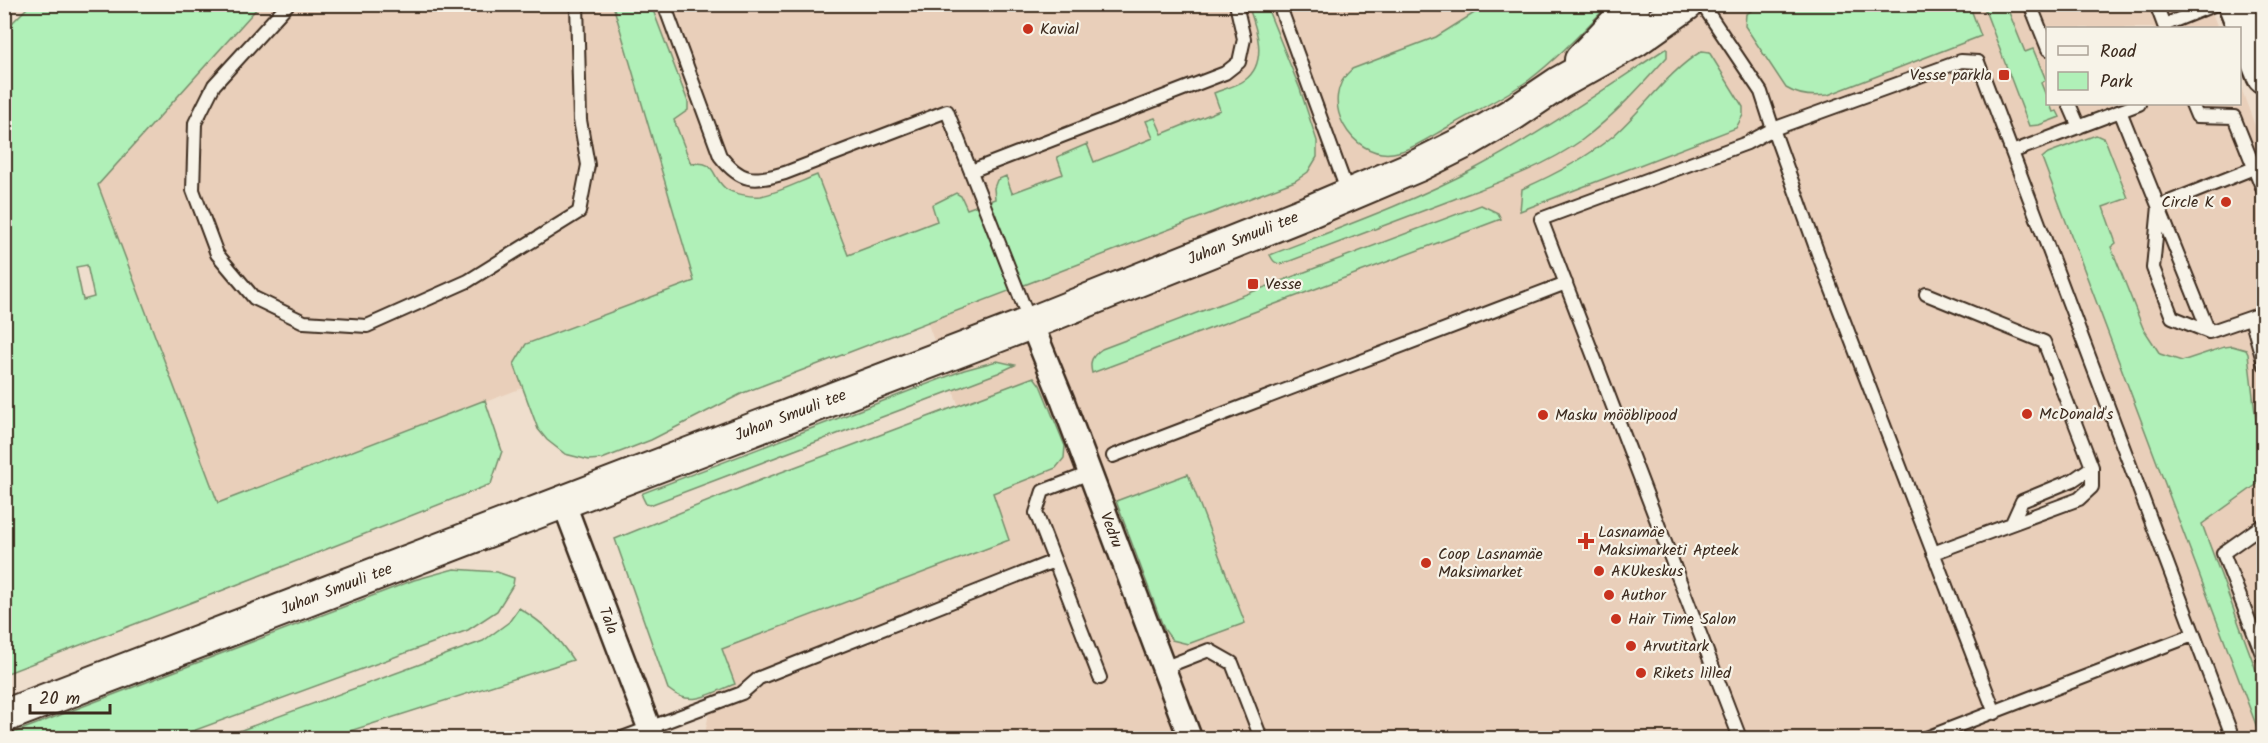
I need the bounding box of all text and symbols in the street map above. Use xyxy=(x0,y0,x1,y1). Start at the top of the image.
place label: Kavial xyxy=(1040,17,1079,42)
marker: Kavial xyxy=(1021,22,1035,36)
legend xyxy=(2046,27,2241,105)
text: Road xyxy=(2100,38,2137,67)
place label: Vesse parkla xyxy=(1910,63,1992,88)
marker: Vesse parkla xyxy=(1997,68,2011,82)
text: Park xyxy=(2100,68,2133,97)
place label: Circle K xyxy=(2161,190,2215,215)
marker: Circle K xyxy=(2219,195,2233,209)
street label: Juhan Smuuli tee xyxy=(1184,205,1302,272)
place label: Vesse xyxy=(1265,272,1302,297)
marker: Vesse xyxy=(1246,277,1260,291)
street label: Juhan Smuuli tee xyxy=(731,382,850,448)
place label: McDonald's xyxy=(2039,402,2114,427)
place label: Masku mööblipood xyxy=(1555,403,1678,428)
marker: McDonald's xyxy=(2020,407,2034,421)
marker: Masku mööblipood xyxy=(1536,408,1550,422)
street label: Vedru xyxy=(1093,508,1130,552)
place label: Lasnamäe Maksimarketi Apteek xyxy=(1598,520,1739,563)
marker: Lasnamäe Maksimarketi Apteek xyxy=(1579,534,1593,548)
place label: Coop Lasnamäe Maksimarket xyxy=(1438,542,1543,585)
street label: Juhan Smuuli tee xyxy=(277,556,396,621)
marker: Coop Lasnamäe Maksimarket xyxy=(1419,556,1433,570)
place label: AKUkeskus xyxy=(1611,559,1683,584)
marker: AKUkeskus xyxy=(1592,564,1606,578)
place label: Author xyxy=(1621,583,1667,608)
marker: Author xyxy=(1602,588,1616,602)
street label: Tala xyxy=(592,603,625,638)
place label: Hair Time Salon xyxy=(1628,607,1736,632)
marker: Hair Time Salon xyxy=(1609,612,1623,626)
place label: Arvutitark xyxy=(1643,634,1709,659)
marker: Arvutitark xyxy=(1624,639,1638,653)
place label: Rikets lilled xyxy=(1653,661,1732,686)
marker: Rikets lilled xyxy=(1634,666,1648,680)
scale bar xyxy=(30,677,110,715)
text: 20 m xyxy=(39,685,80,714)

